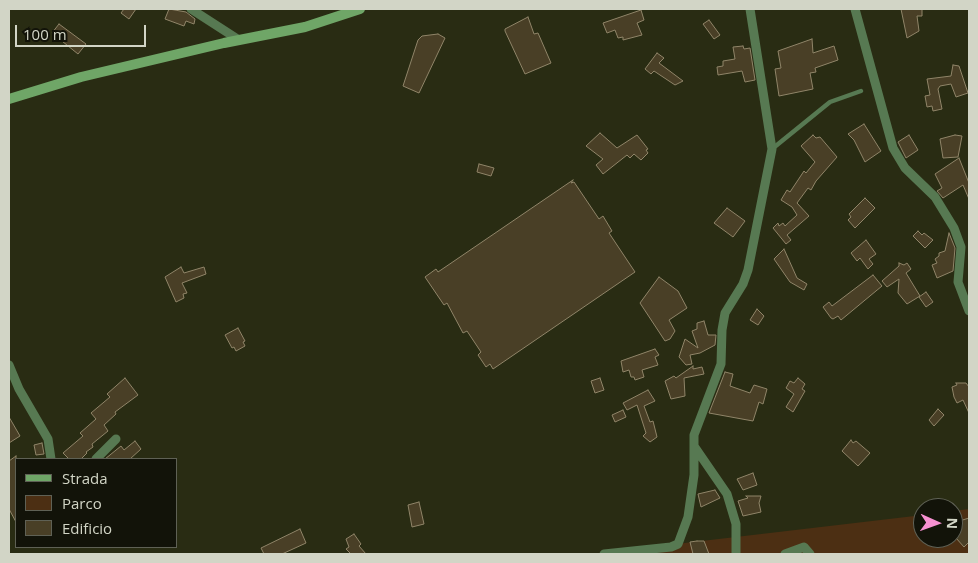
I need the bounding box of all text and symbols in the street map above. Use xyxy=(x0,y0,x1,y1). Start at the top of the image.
scale bar xyxy=(18,15,149,47)
text: 100 m xyxy=(23,24,67,44)
legend xyxy=(15,458,178,548)
text: Strada xyxy=(62,468,108,488)
text: Parco xyxy=(62,493,102,513)
north arrow xyxy=(913,498,963,548)
text: N xyxy=(943,517,962,530)
text: Edificio xyxy=(62,518,112,538)

